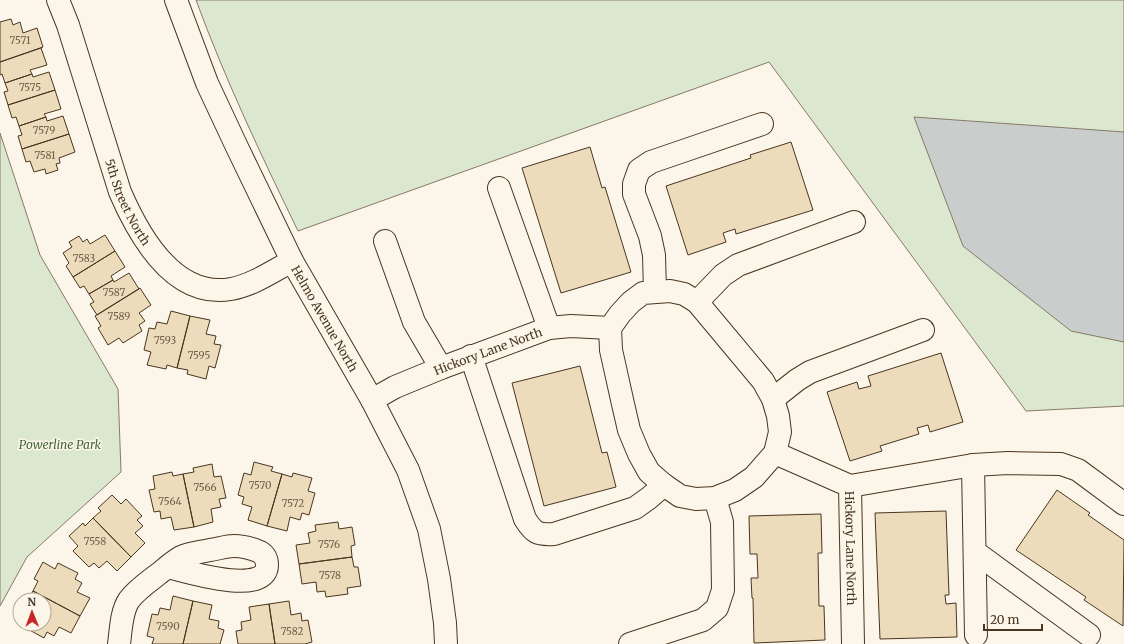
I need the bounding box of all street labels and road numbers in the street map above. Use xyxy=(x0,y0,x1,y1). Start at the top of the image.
street label: 5th Street North xyxy=(103,157,154,248)
street label: Helmo Avenue North xyxy=(288,262,362,374)
street label: Hickory Lane North xyxy=(431,324,544,378)
street label: Hickory Lane North xyxy=(843,491,860,605)

